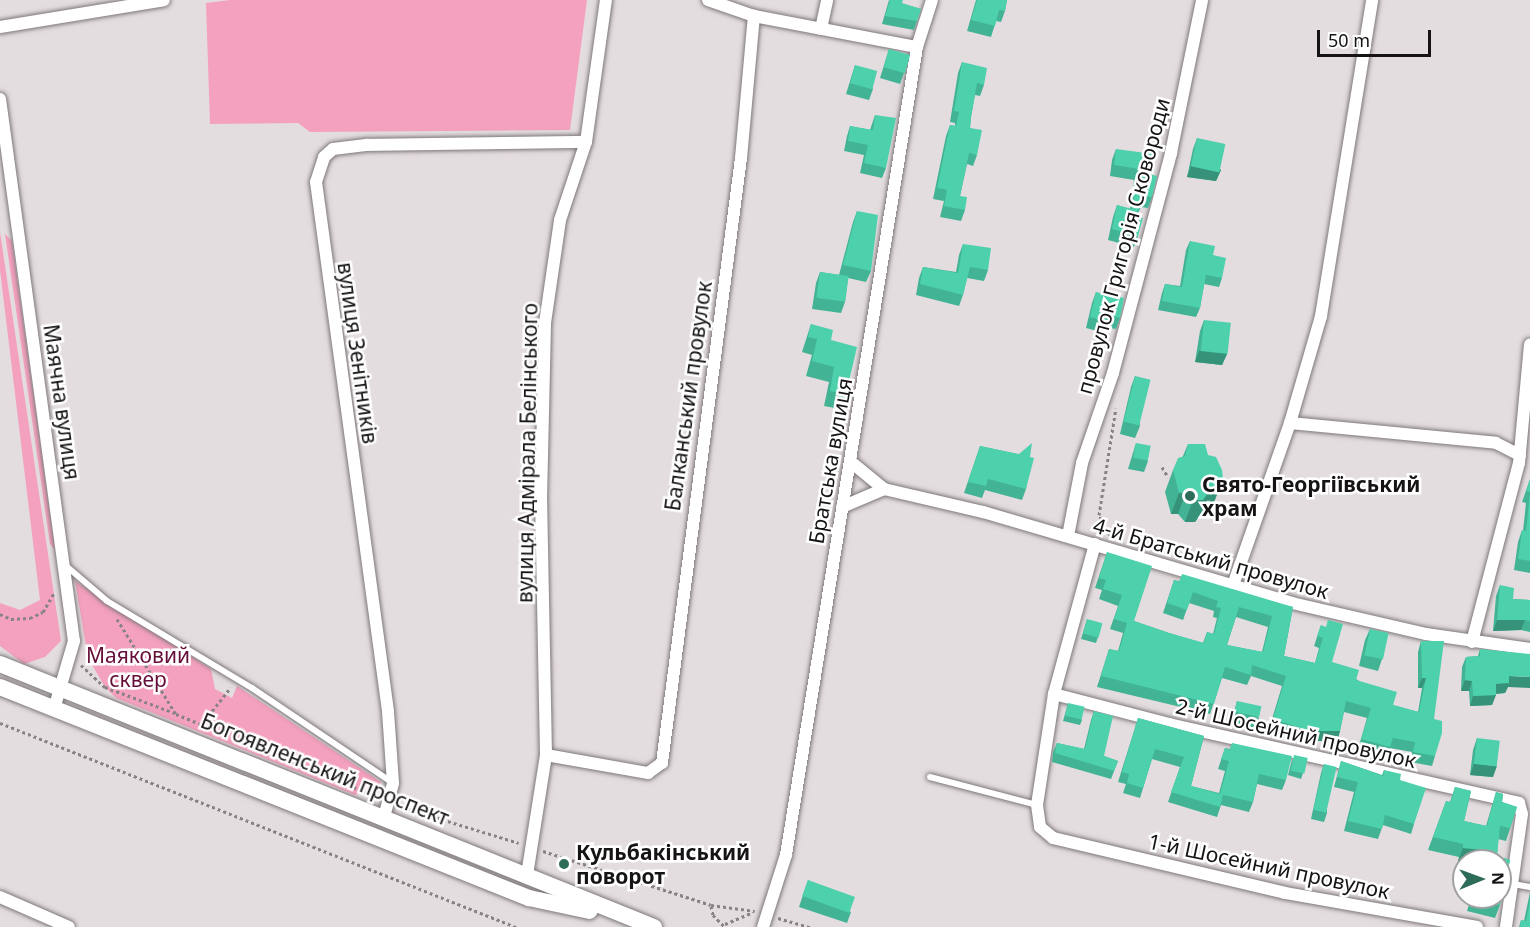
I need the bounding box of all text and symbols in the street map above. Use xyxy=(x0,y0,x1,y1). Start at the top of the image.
scale bar xyxy=(1320,18,1434,56)
text: 50 m xyxy=(1328,28,1370,52)
street label: провулок Григорія Сковороди xyxy=(1071,95,1175,397)
street label: вулиця Зенітників xyxy=(333,261,383,445)
street label: Балканський провулок xyxy=(659,279,717,513)
street label: вулиця Адмірала Белінського xyxy=(512,303,542,603)
street label: Маячна вулиця xyxy=(39,323,85,481)
street label: Братська вулиця xyxy=(803,376,857,546)
place label: Свято-Георгіївський храм xyxy=(1202,471,1420,521)
marker: Свято-Георгіївський храм xyxy=(1183,489,1197,503)
street label: 4-й Братський провулок xyxy=(1090,512,1332,604)
park label: Маяковий сквер xyxy=(86,642,190,692)
street label: 2-й Шосейний провулок xyxy=(1173,693,1419,773)
street label: Богоявленський проспект xyxy=(197,708,453,830)
street label: 1-й Шосейний провулок xyxy=(1146,828,1392,904)
place label: Кульбакінський поворот xyxy=(576,839,750,889)
north arrow xyxy=(1452,849,1512,909)
marker: Кульбакінський поворот xyxy=(557,857,571,871)
text: N xyxy=(1487,872,1509,885)

